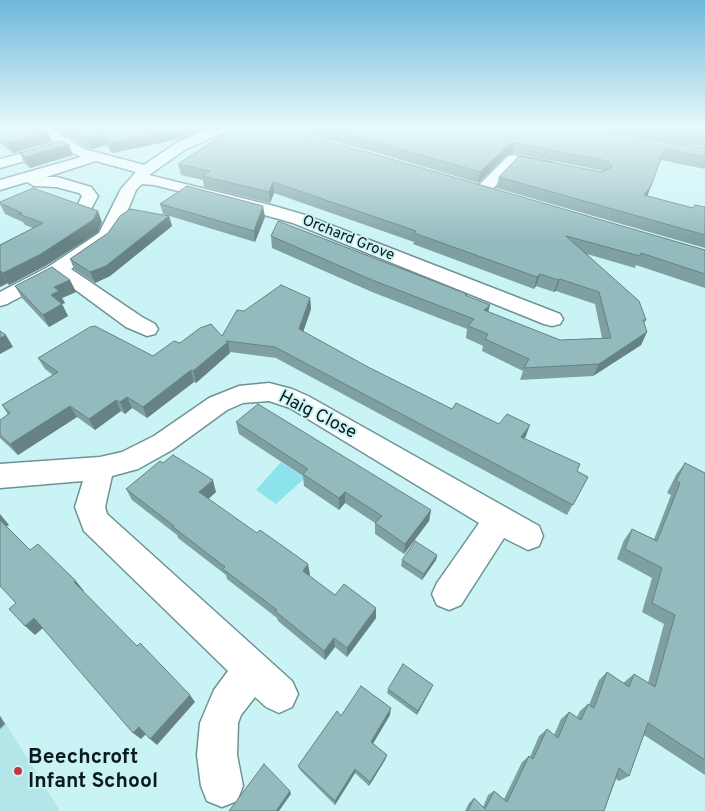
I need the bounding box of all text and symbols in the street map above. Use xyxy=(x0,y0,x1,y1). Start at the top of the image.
street label: Orchard Grove xyxy=(299,212,397,266)
street label: Haig Close xyxy=(274,387,360,445)
place label: Beechcroft Infant School xyxy=(28,746,158,796)
marker: Beechcroft Infant School xyxy=(12,765,24,777)

